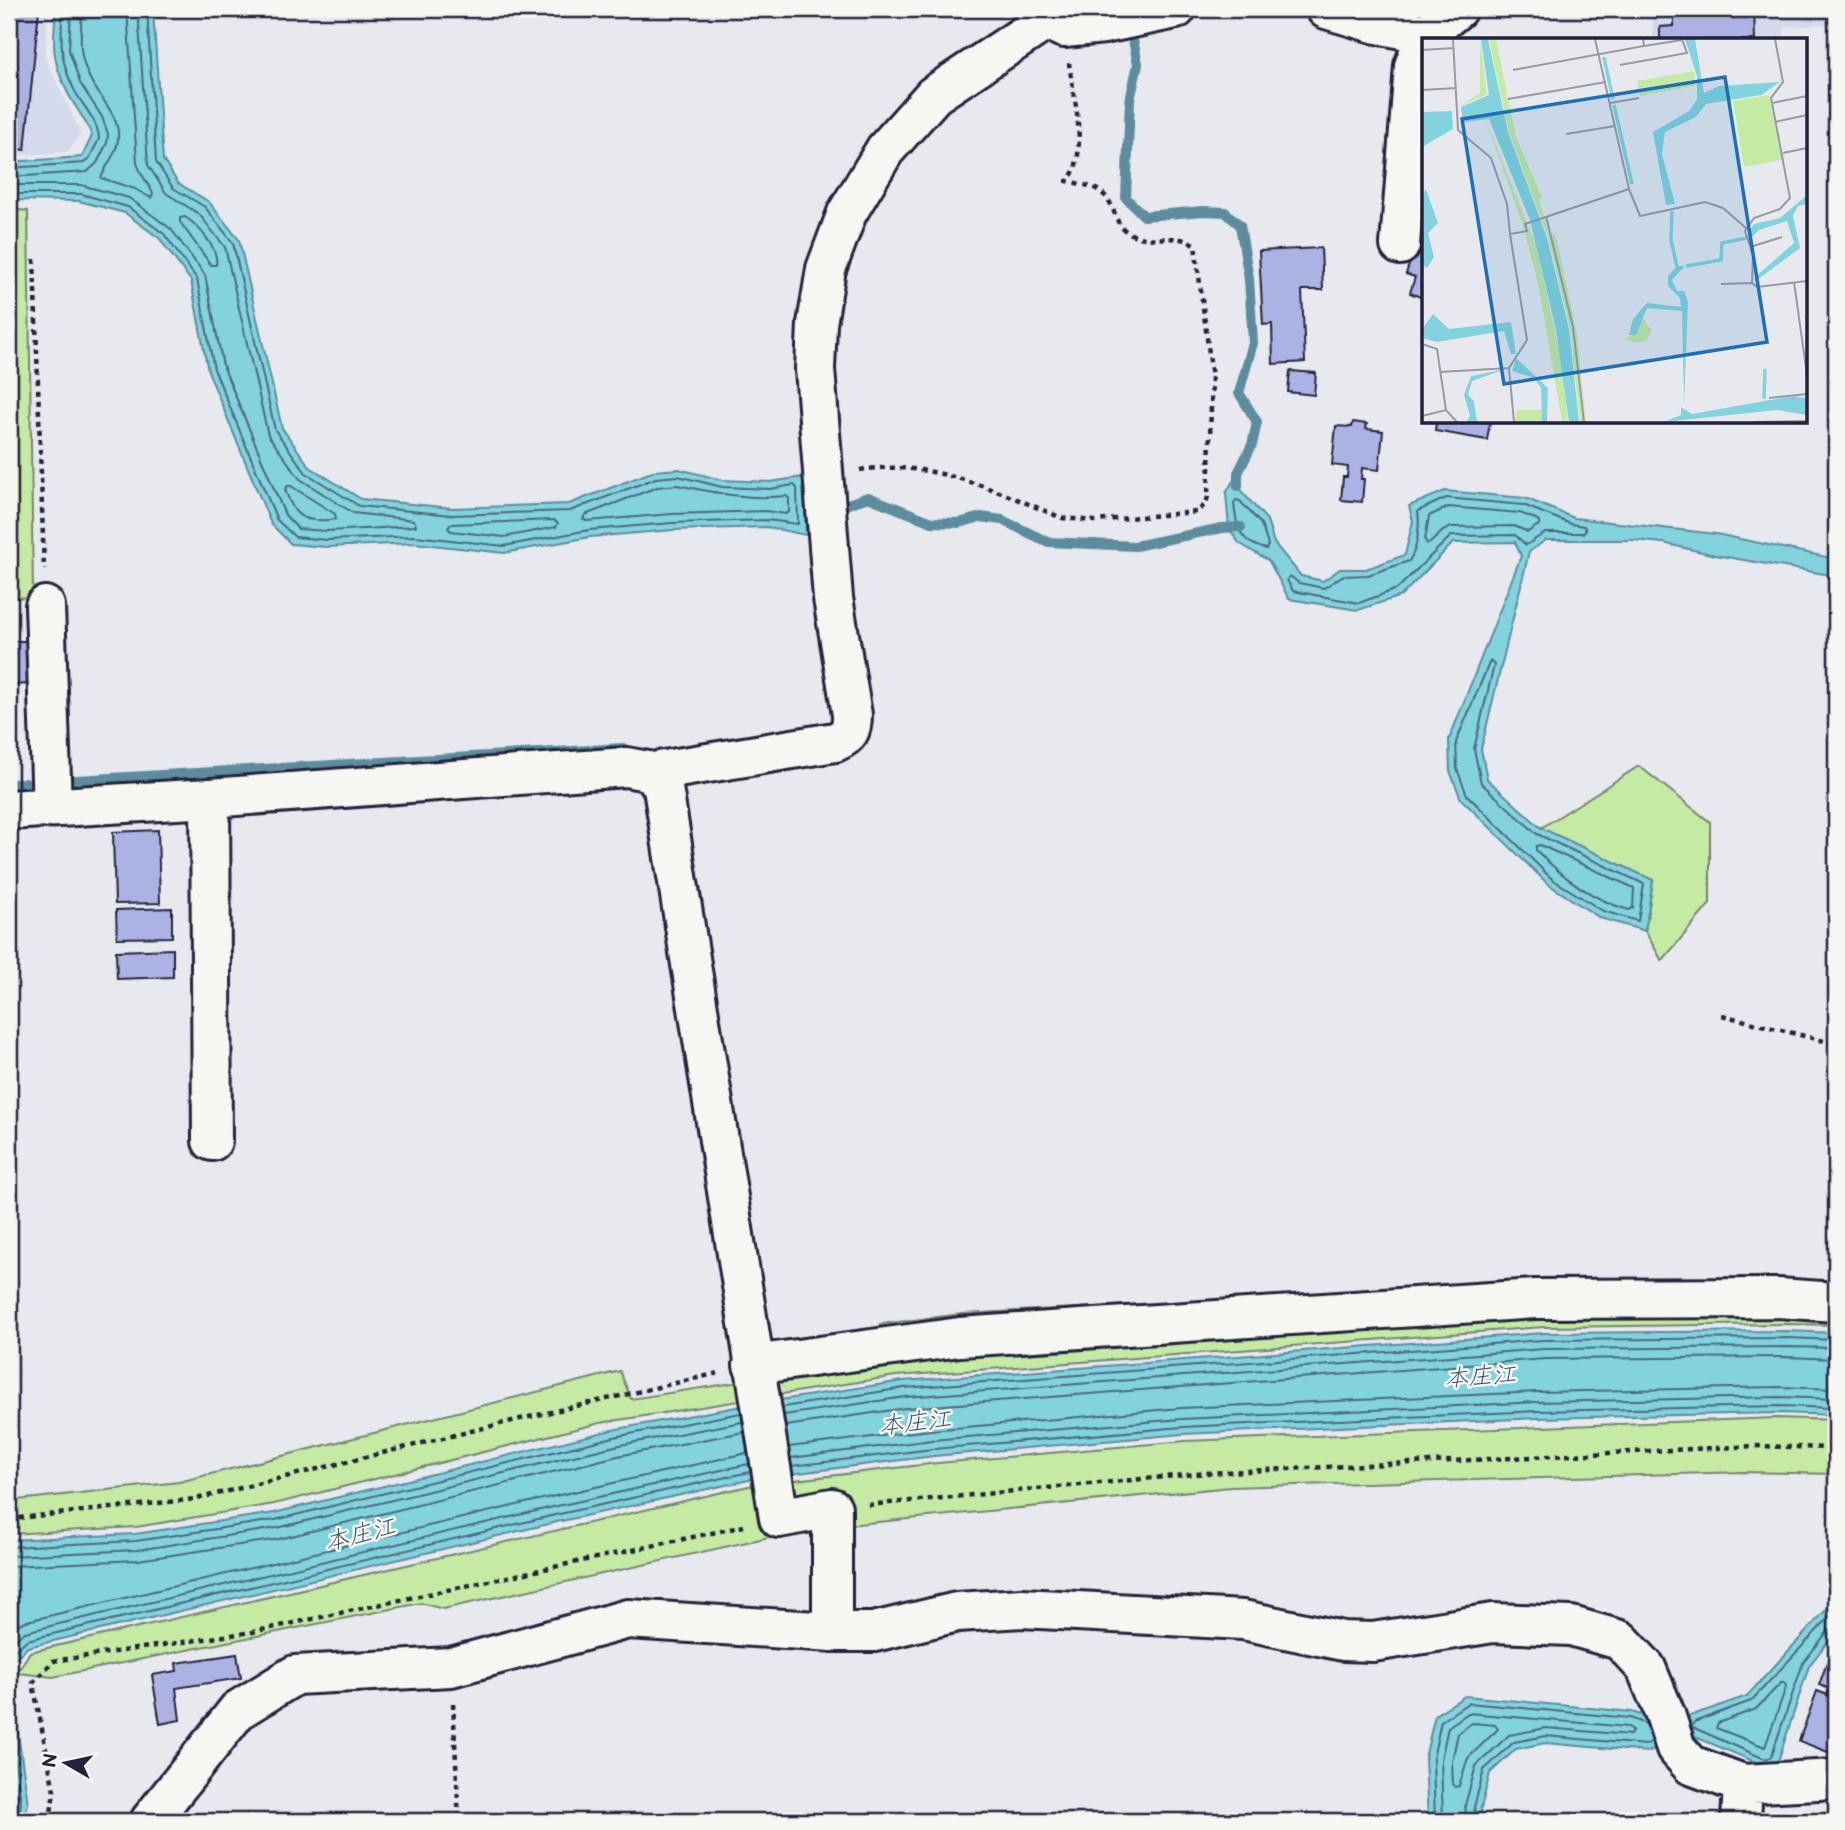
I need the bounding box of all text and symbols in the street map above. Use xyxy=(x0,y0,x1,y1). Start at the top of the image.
inset map xyxy=(1422,38,1806,424)
water label: 本庄江 xyxy=(1443,1359,1518,1393)
water label: 本庄江 xyxy=(878,1404,953,1441)
water label: 本庄江 xyxy=(322,1511,400,1557)
north arrow xyxy=(32,1728,102,1798)
text: N xyxy=(38,1752,63,1769)

